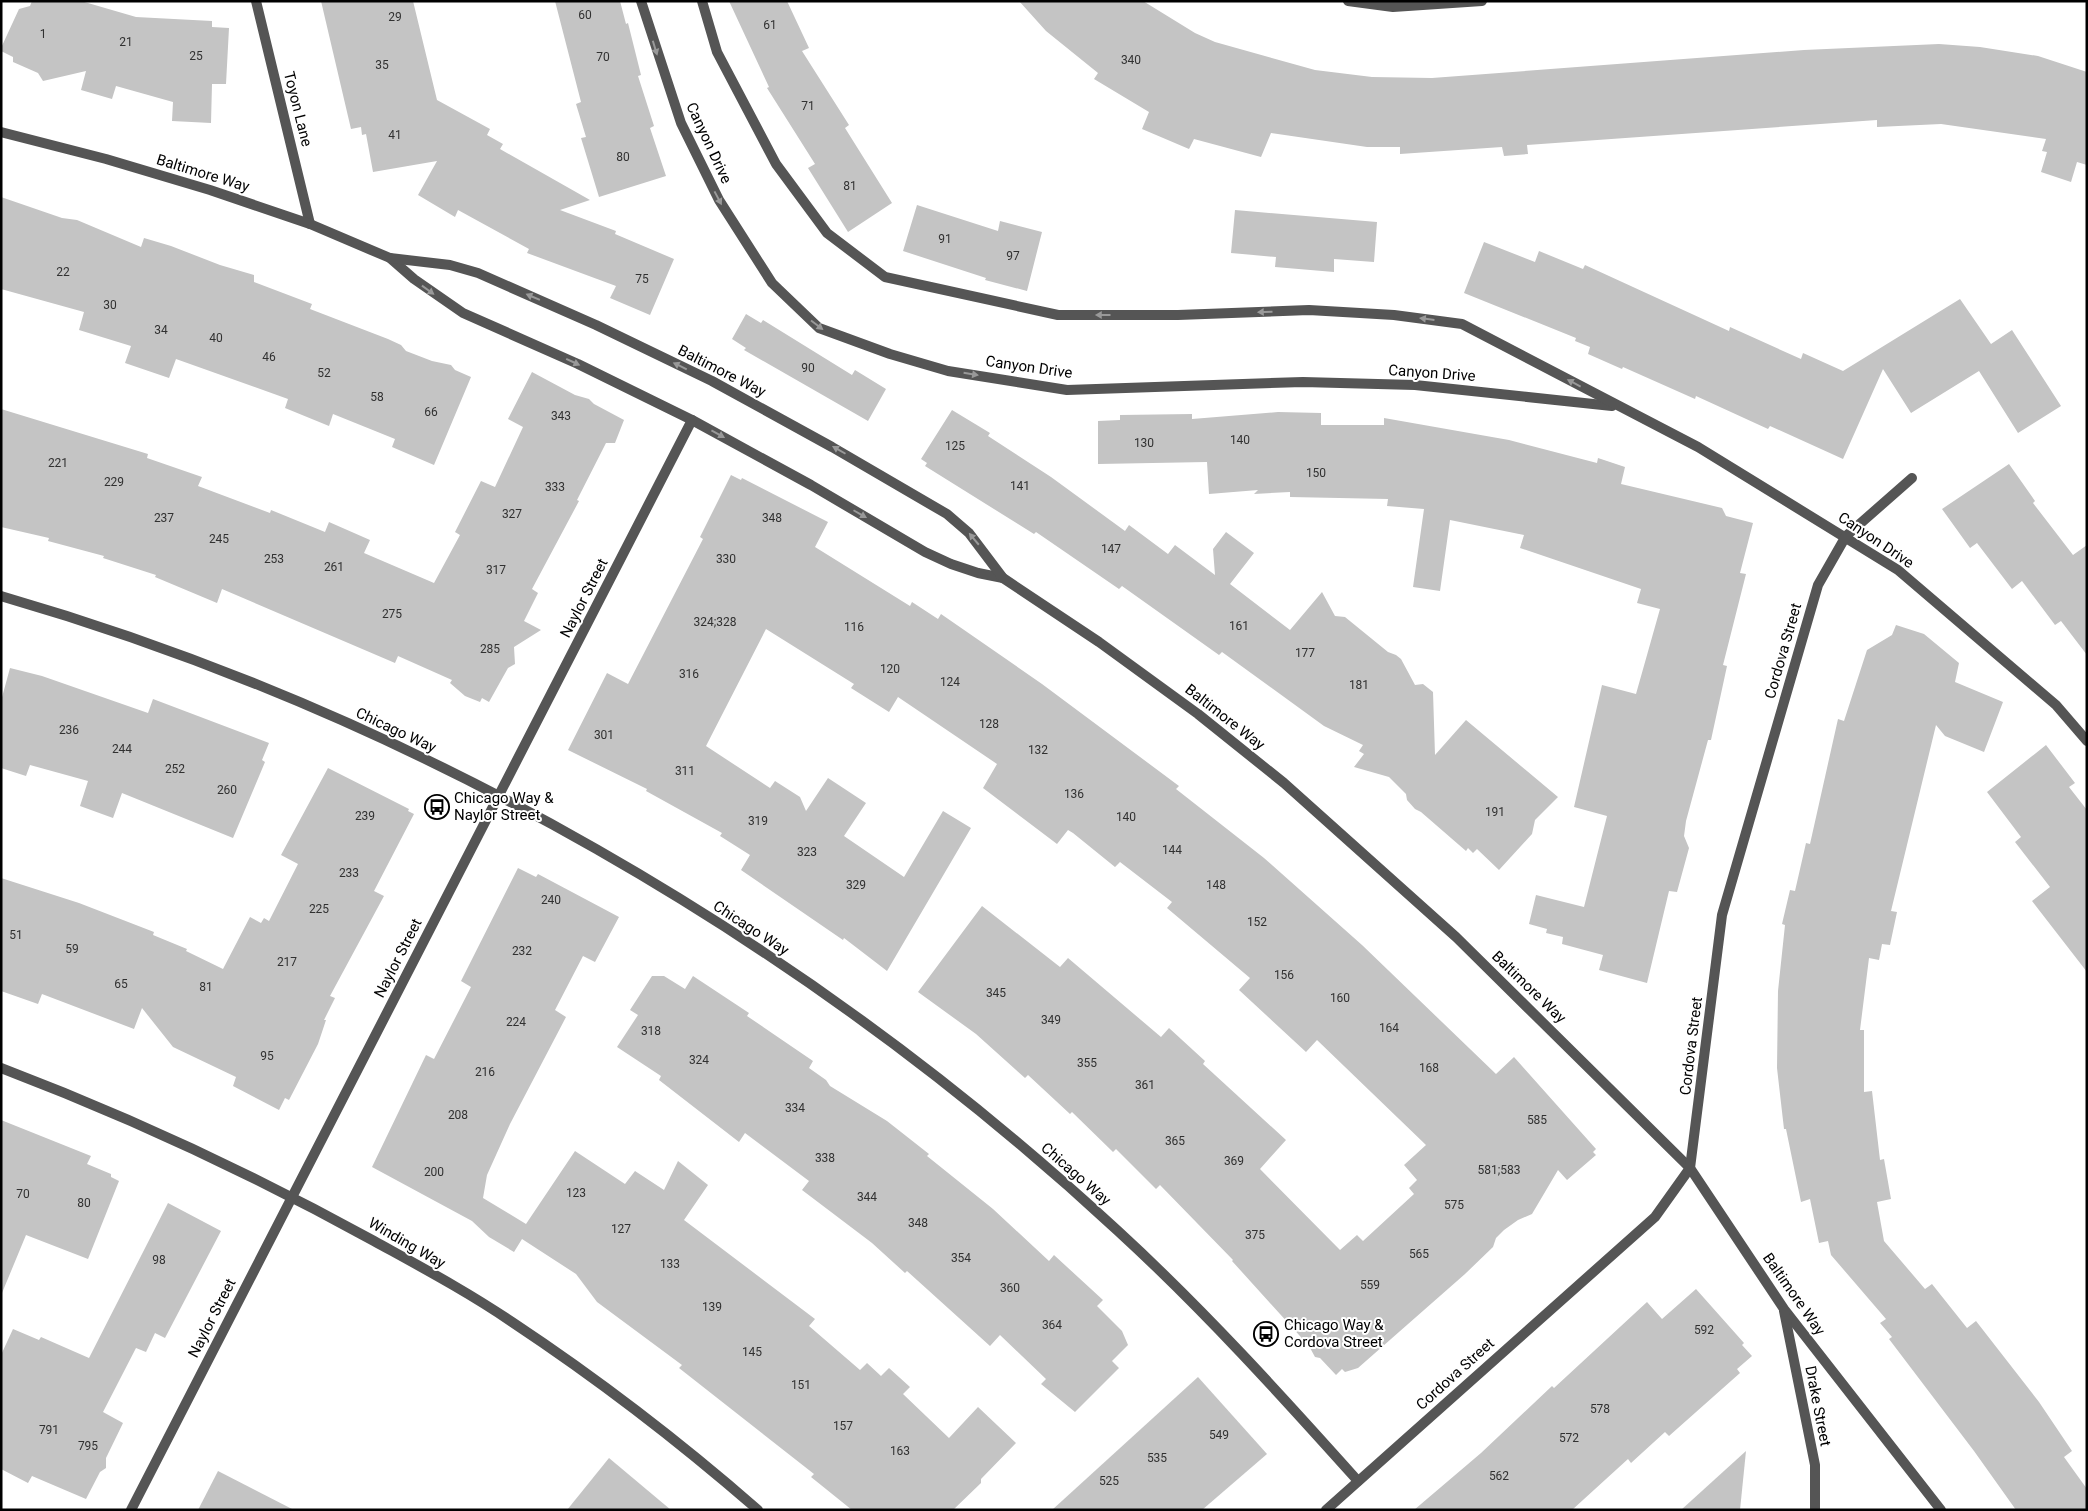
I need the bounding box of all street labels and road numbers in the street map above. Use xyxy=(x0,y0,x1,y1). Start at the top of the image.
street label: Toyon Lane xyxy=(280,70,316,148)
street label: Canyon Drive xyxy=(682,100,736,186)
street label: Baltimore Way xyxy=(154,150,252,196)
street label: Baltimore Way xyxy=(675,341,769,401)
street label: Canyon Drive xyxy=(984,352,1074,382)
street label: Canyon Drive xyxy=(1388,361,1476,385)
street label: Canyon Drive xyxy=(1835,508,1917,572)
street label: Naylor Street xyxy=(556,555,612,641)
street label: Cordova Street xyxy=(1761,601,1805,701)
street label: Baltimore Way xyxy=(1182,680,1268,754)
street label: Chicago Way xyxy=(353,704,439,756)
street label: Chicago Way xyxy=(710,897,792,959)
street label: Naylor Street xyxy=(370,915,426,1001)
street label: Baltimore Way xyxy=(1488,947,1570,1027)
street label: Cordova Street xyxy=(1676,996,1706,1096)
street label: Chicago Way xyxy=(1037,1139,1115,1209)
street label: Winding Way xyxy=(365,1214,449,1272)
street label: Baltimore Way xyxy=(1759,1249,1829,1339)
street label: Naylor Street xyxy=(184,1275,240,1361)
street label: Cordova Street xyxy=(1412,1334,1498,1414)
street label: Drake Street xyxy=(1801,1364,1835,1448)

